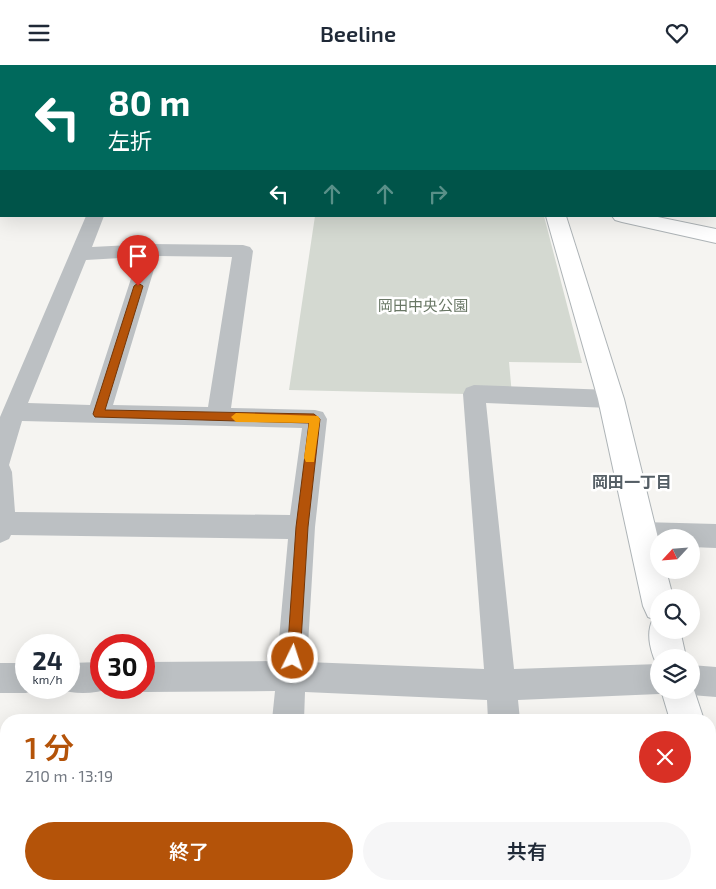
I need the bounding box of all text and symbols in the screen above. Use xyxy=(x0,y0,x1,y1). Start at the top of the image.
icon: menu xyxy=(25,19,53,47)
icon: heart xyxy=(663,19,691,47)
text: Beeline xyxy=(320,20,396,46)
text: 80 m xyxy=(108,81,190,123)
icon: left xyxy=(25,85,90,150)
text: 左折 xyxy=(108,127,152,153)
icon: left xyxy=(265,180,293,208)
icon: ahead xyxy=(318,180,346,208)
icon: ahead xyxy=(371,180,399,208)
icon: right xyxy=(424,180,452,208)
pin xyxy=(117,235,159,286)
icon: arrive xyxy=(124,242,152,270)
park label: 岡田中央公園 xyxy=(378,296,468,314)
district label: 岡田一丁目 xyxy=(592,472,672,491)
north arrow xyxy=(650,529,700,579)
map controls xyxy=(650,529,700,699)
button: search xyxy=(650,589,700,639)
position arrow xyxy=(266,631,318,683)
speed limit sign: 30 xyxy=(90,634,155,699)
text: 24 xyxy=(32,645,63,675)
button: layers xyxy=(650,649,700,699)
text: km/h xyxy=(33,672,62,686)
text: 1 分 xyxy=(25,729,74,765)
button: close xyxy=(639,731,691,783)
text: 210 m · 13:19 xyxy=(25,766,113,785)
button: 終了 xyxy=(25,822,353,880)
button: 共有 xyxy=(363,822,691,880)

